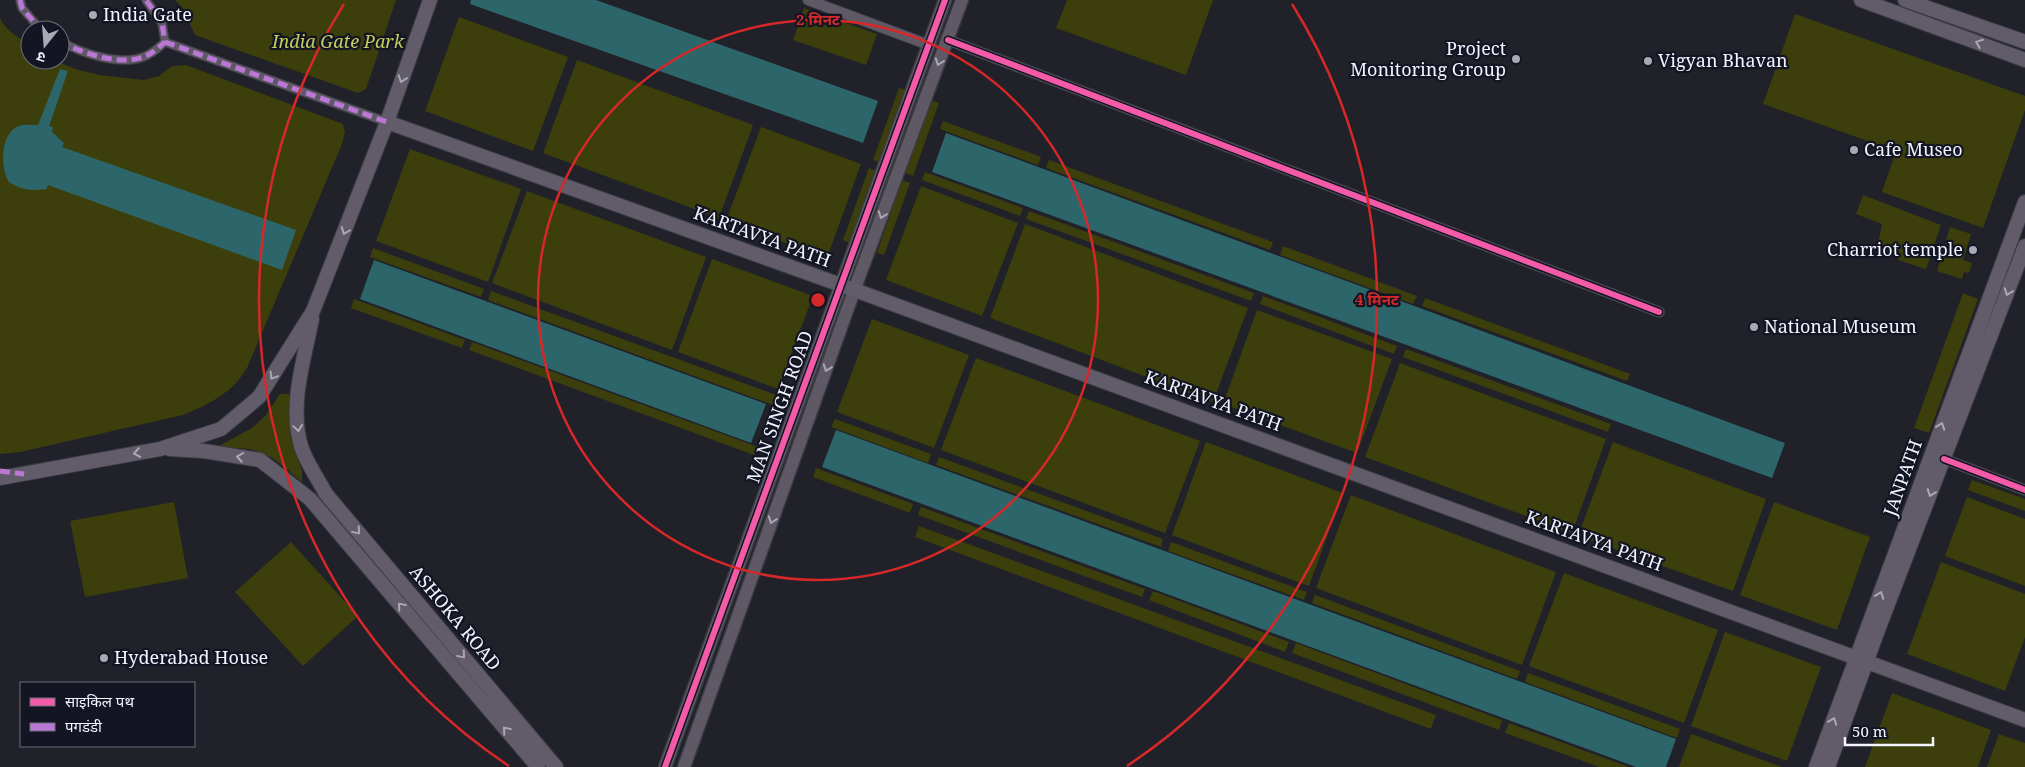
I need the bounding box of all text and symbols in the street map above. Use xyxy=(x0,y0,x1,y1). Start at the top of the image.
place label: India Gate xyxy=(103,2,192,26)
marker: India Gate xyxy=(87,9,99,21)
text: 2 मिनट xyxy=(796,9,841,29)
north arrow xyxy=(20,20,70,70)
park label: India Gate Park xyxy=(271,29,405,53)
place label: Project Monitoring Group xyxy=(1350,36,1506,81)
one-way arrow xyxy=(1976,39,1984,49)
text: उ xyxy=(34,47,48,68)
place label: Vigyan Bhavan xyxy=(1658,48,1788,72)
marker: Project Monitoring Group xyxy=(1510,53,1522,65)
marker: Vigyan Bhavan xyxy=(1642,55,1654,67)
one-way arrow xyxy=(935,58,945,66)
one-way arrow xyxy=(398,74,408,83)
place label: Cafe Museo xyxy=(1864,137,1963,161)
marker: Cafe Museo xyxy=(1848,144,1860,156)
street label: KARTAVYA PATH xyxy=(690,200,834,272)
one-way arrow xyxy=(878,210,888,218)
one-way arrow xyxy=(341,226,351,235)
place label: Charriot temple xyxy=(1827,237,1963,261)
marker: Charriot temple xyxy=(1967,244,1979,256)
one-way arrow xyxy=(2004,287,2014,296)
text: 4 मिनट xyxy=(1355,289,1400,309)
centre of rings xyxy=(809,291,827,309)
place label: National Museum xyxy=(1764,314,1917,338)
marker: National Museum xyxy=(1748,321,1760,333)
street label: MAN SINGH ROAD xyxy=(740,327,818,486)
one-way arrow xyxy=(823,363,833,371)
street label: KARTAVYA PATH xyxy=(1141,364,1285,436)
one-way arrow xyxy=(269,370,279,379)
one-way arrow xyxy=(1936,422,1946,431)
one-way arrow xyxy=(293,424,303,433)
street label: JANPATH xyxy=(1877,436,1927,520)
one-way arrow xyxy=(133,447,141,458)
one-way arrow xyxy=(235,452,244,462)
one-way arrow xyxy=(1927,488,1937,497)
street label: KARTAVYA PATH xyxy=(1522,504,1666,576)
one-way arrow xyxy=(768,516,778,524)
one-way arrow xyxy=(351,525,360,534)
street label: ASHOKA ROAD xyxy=(405,560,507,675)
one-way arrow xyxy=(1874,591,1884,600)
one-way arrow xyxy=(398,603,406,612)
place label: Hyderabad House xyxy=(114,645,268,669)
one-way arrow xyxy=(456,649,465,658)
marker: Hyderabad House xyxy=(98,652,110,664)
legend xyxy=(20,682,195,747)
text: साइकिल पथ xyxy=(65,691,134,711)
scale bar xyxy=(1845,714,1932,746)
text: पगडंडी xyxy=(65,716,103,736)
one-way arrow xyxy=(1827,717,1837,726)
text: 50 m xyxy=(1852,721,1887,741)
one-way arrow xyxy=(503,726,512,735)

